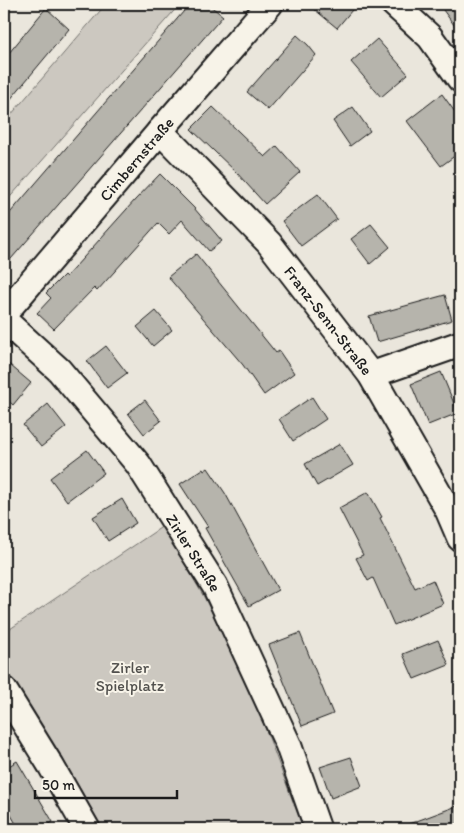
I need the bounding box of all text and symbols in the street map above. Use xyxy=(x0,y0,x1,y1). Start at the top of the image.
street label: Cimbernstraße xyxy=(95,113,178,205)
street label: Franz-Senn-Straße xyxy=(281,262,377,379)
street label: Zirler Straße xyxy=(162,510,226,594)
park label: Zirler Spielplatz xyxy=(96,658,165,695)
scale bar xyxy=(35,768,178,800)
text: 50 m xyxy=(42,776,75,794)

